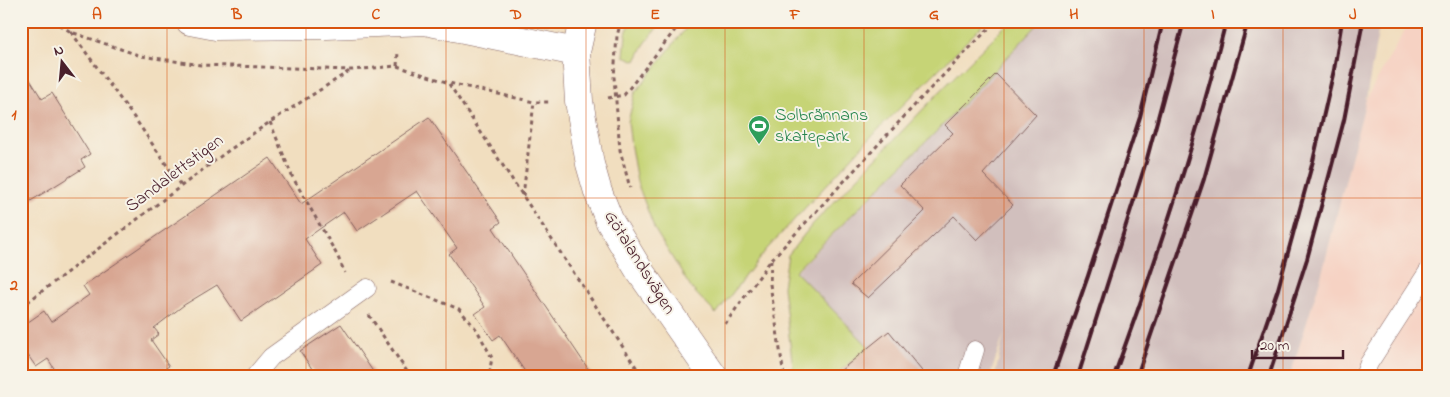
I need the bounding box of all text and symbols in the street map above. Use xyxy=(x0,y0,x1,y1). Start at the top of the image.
text: A xyxy=(92,3,102,27)
text: B xyxy=(231,3,243,27)
text: C xyxy=(372,3,381,27)
text: D xyxy=(509,3,522,27)
text: E xyxy=(650,3,660,27)
text: F xyxy=(789,3,801,27)
text: G xyxy=(929,3,939,27)
text: H xyxy=(1069,3,1079,27)
text: I xyxy=(1211,3,1215,27)
text: J xyxy=(1349,3,1357,27)
north arrow xyxy=(38,38,88,88)
text: N xyxy=(51,40,66,62)
text: 1 xyxy=(11,103,17,127)
place label: Solbrännans skatepark xyxy=(775,103,868,150)
sports icon: Solbrännans skatepark xyxy=(747,114,771,145)
street label: Sandalettstigen xyxy=(121,128,230,220)
street label: Götalandsvägen xyxy=(596,206,681,321)
text: 2 xyxy=(9,274,18,298)
scale bar xyxy=(1252,327,1344,359)
text: 20 m xyxy=(1260,335,1290,357)

